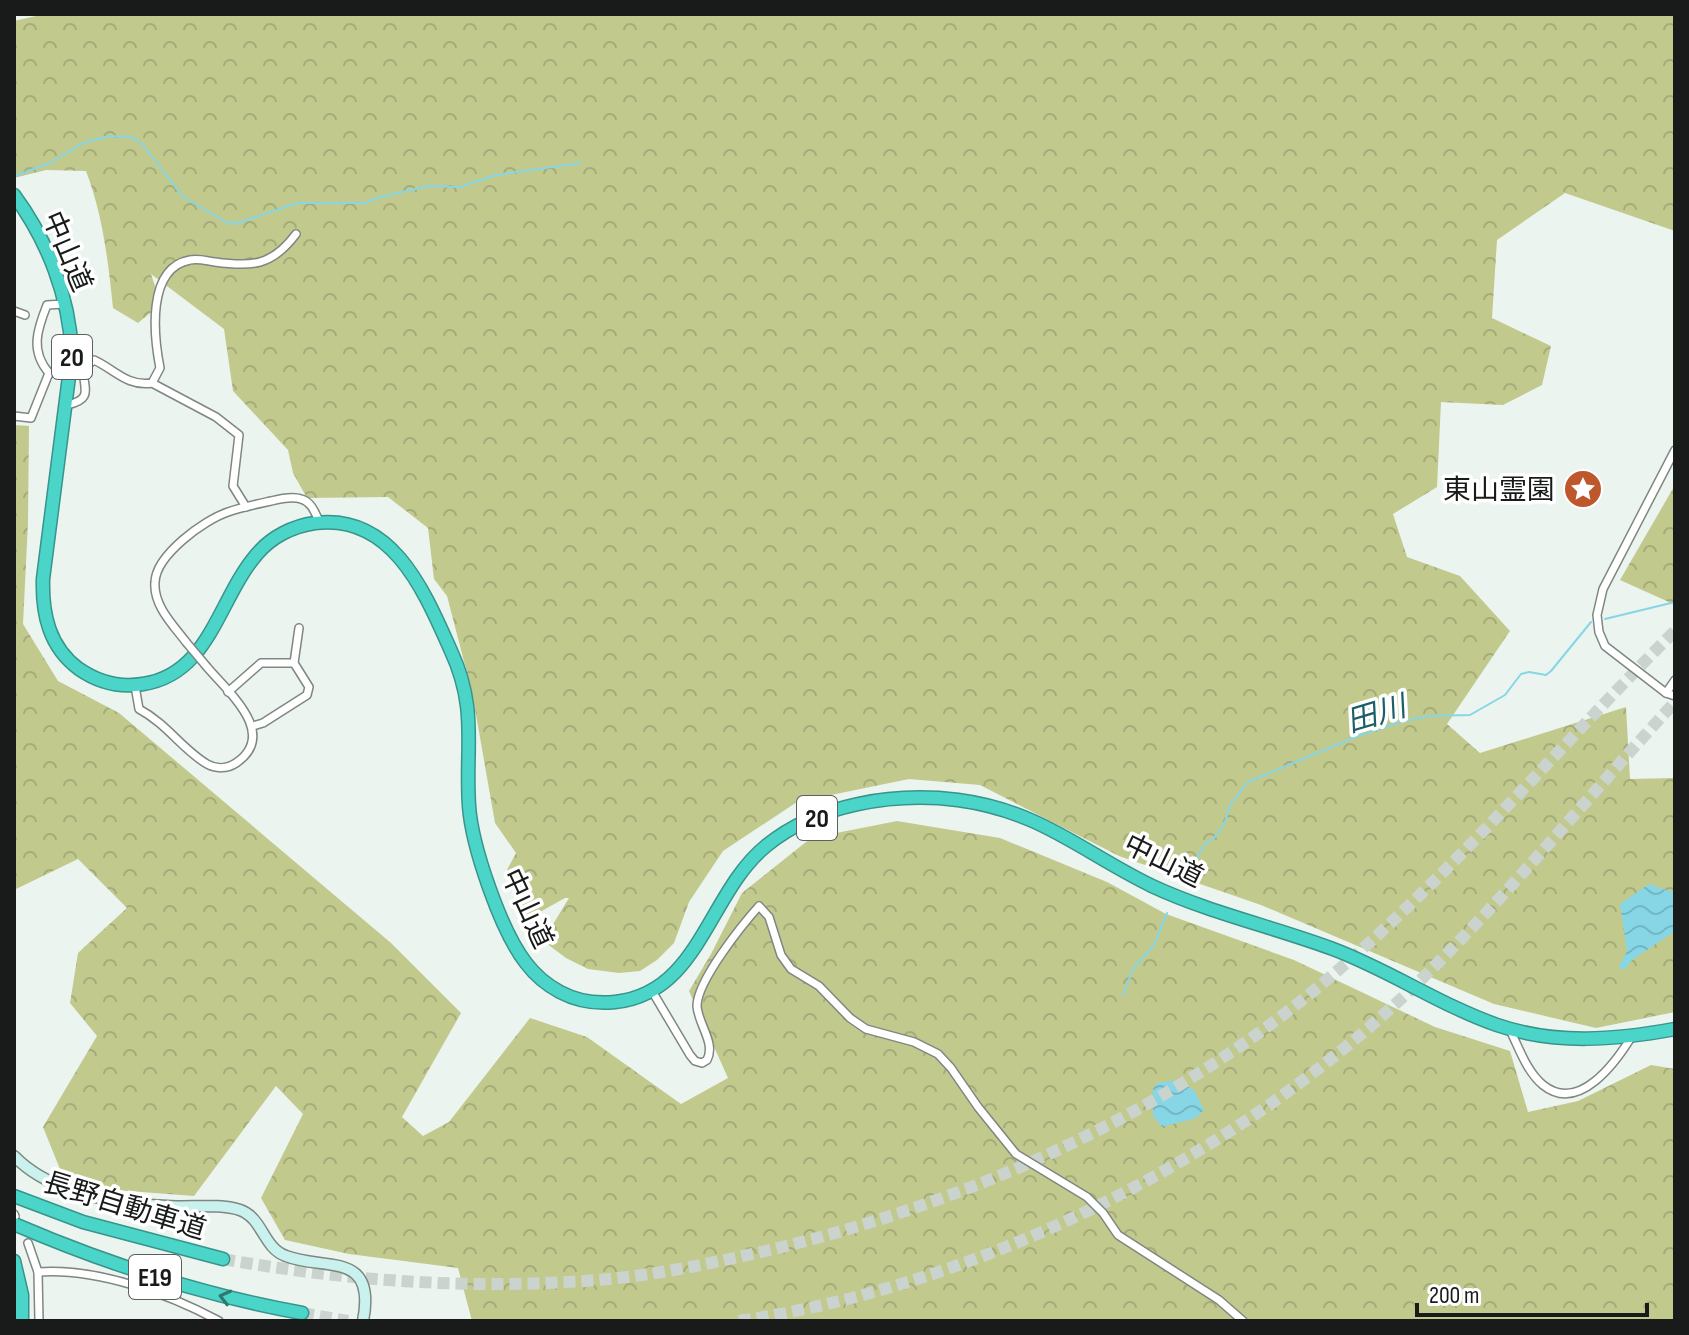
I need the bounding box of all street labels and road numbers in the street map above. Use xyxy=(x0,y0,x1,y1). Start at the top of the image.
street label: 中山道 xyxy=(35,206,98,297)
road number: 20 xyxy=(52,335,92,379)
road number: 20 xyxy=(797,796,837,840)
street label: 中山道 xyxy=(1118,828,1208,895)
street label: 中山道 xyxy=(494,864,559,954)
street label: 長野自動車道 xyxy=(39,1166,210,1247)
road number: E19 xyxy=(129,1255,181,1299)

